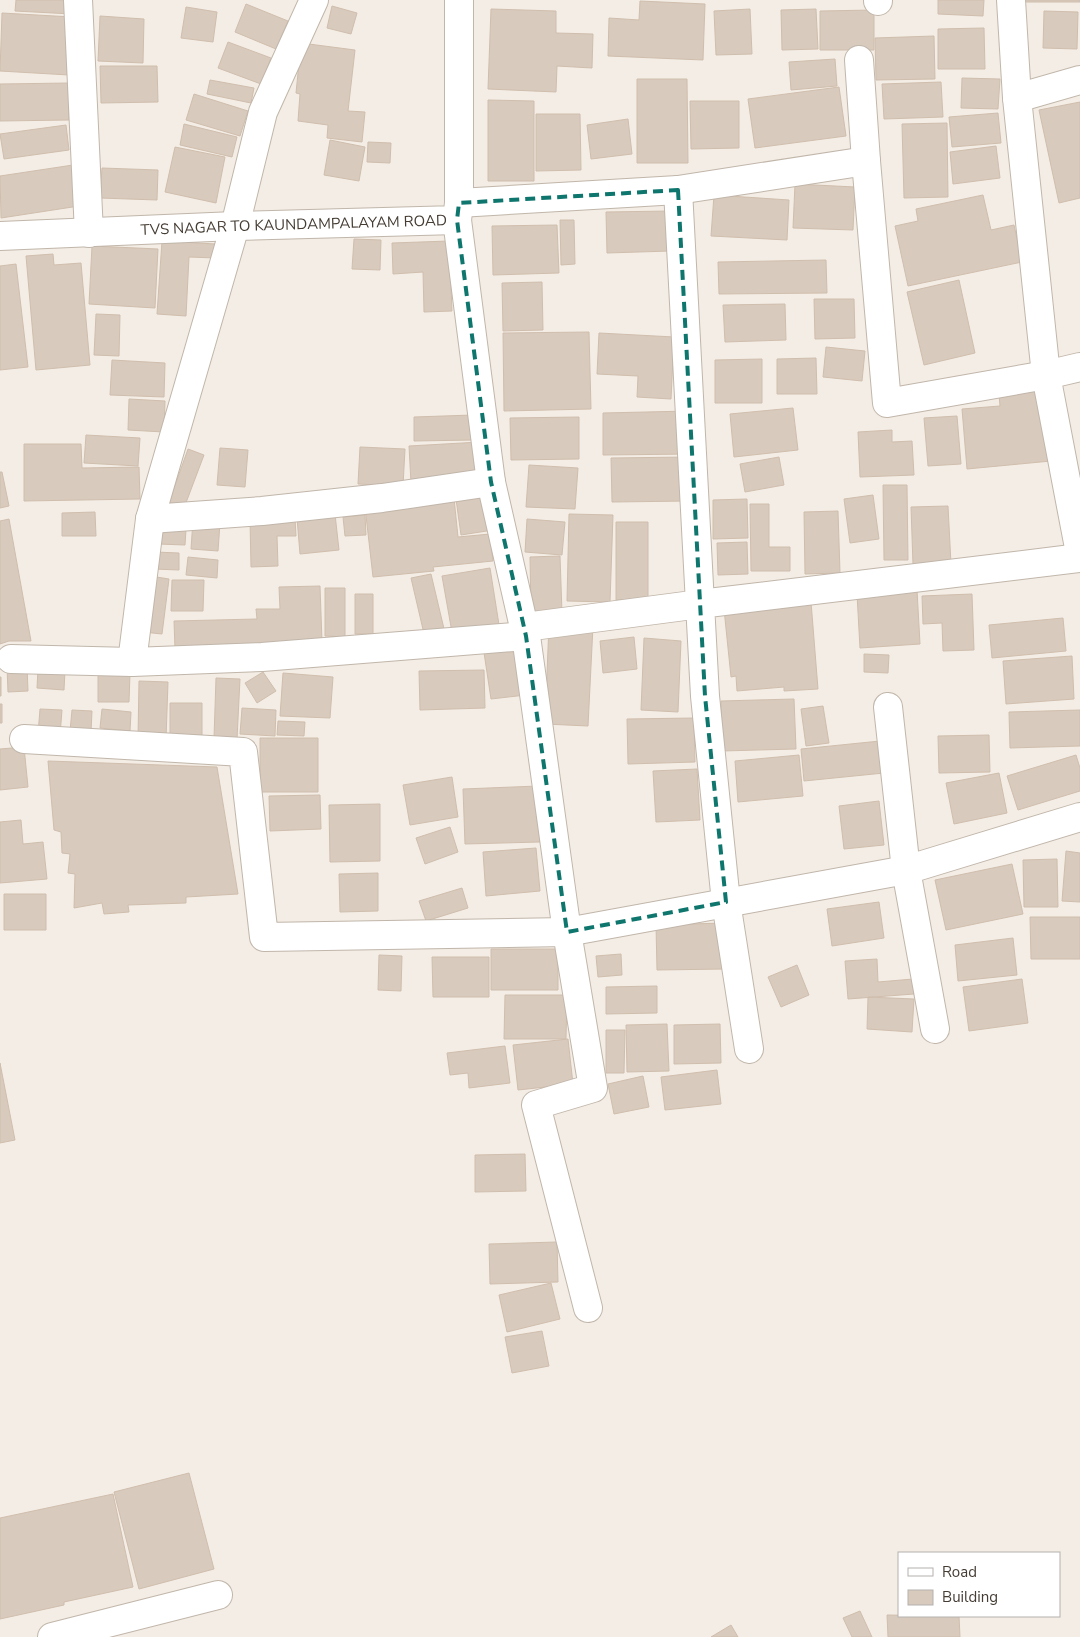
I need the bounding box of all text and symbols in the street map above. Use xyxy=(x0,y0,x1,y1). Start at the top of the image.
street label: TVS NAGAR TO KAUNDAMPALAYAM ROAD xyxy=(140,210,447,240)
legend xyxy=(898,1552,1060,1617)
text: Road xyxy=(942,1562,977,1582)
text: Building xyxy=(942,1587,998,1607)

